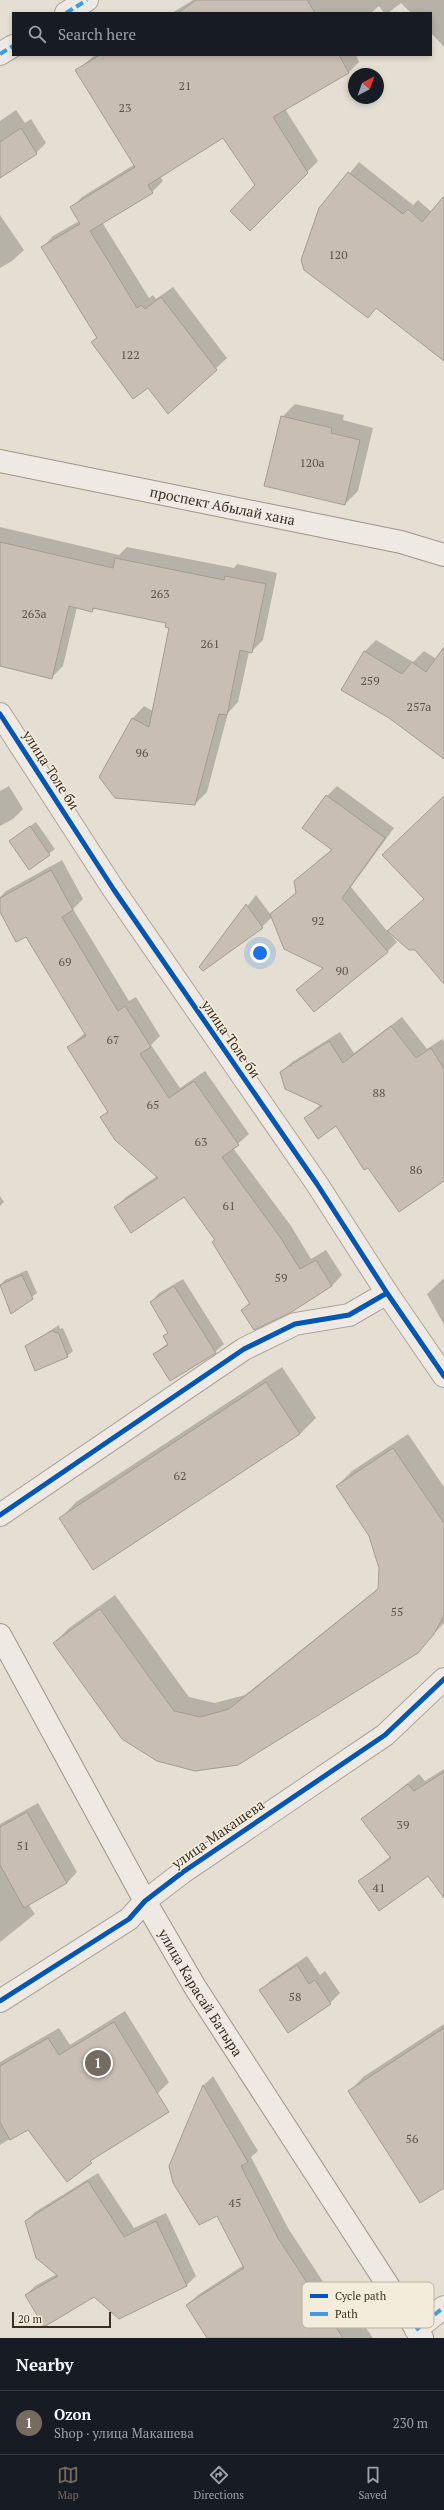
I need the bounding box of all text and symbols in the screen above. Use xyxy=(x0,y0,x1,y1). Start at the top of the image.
search box xyxy=(12,12,432,56)
icon: search xyxy=(26,23,48,45)
text: Search here xyxy=(58,24,136,44)
north arrow xyxy=(348,68,384,104)
house number: 21 xyxy=(179,78,191,93)
house number: 23 xyxy=(119,100,131,115)
house number: 120 xyxy=(328,247,348,262)
house number: 122 xyxy=(120,347,140,362)
house number: 120а xyxy=(299,455,325,470)
street label: проспект Абылай хана xyxy=(148,482,297,529)
house number: 263 xyxy=(150,586,170,601)
house number: 263а xyxy=(21,606,47,621)
house number: 261 xyxy=(200,636,220,651)
house number: 259 xyxy=(360,673,380,688)
house number: 257а xyxy=(407,699,431,714)
street label: улица Толе би xyxy=(18,725,84,814)
house number: 96 xyxy=(136,745,149,760)
house number: 92 xyxy=(312,913,324,928)
your location xyxy=(250,943,270,963)
house number: 69 xyxy=(59,954,71,969)
house number: 90 xyxy=(336,963,348,978)
street label: улица Толе би xyxy=(197,995,266,1082)
house number: 67 xyxy=(107,1032,119,1047)
house number: 88 xyxy=(373,1085,385,1100)
house number: 65 xyxy=(147,1097,159,1112)
house number: 63 xyxy=(195,1134,207,1149)
house number: 86 xyxy=(410,1162,423,1177)
house number: 61 xyxy=(223,1198,235,1213)
house number: 59 xyxy=(275,1270,287,1285)
house number: 62 xyxy=(174,1468,186,1483)
house number: 55 xyxy=(391,1604,403,1619)
street label: улица Макашева xyxy=(167,1795,268,1873)
house number: 39 xyxy=(397,1817,409,1832)
house number: 51 xyxy=(17,1838,29,1853)
house number: 41 xyxy=(373,1880,385,1895)
street label: улица Карасай Батыра xyxy=(154,1924,247,2060)
house number: 58 xyxy=(289,1989,301,2004)
pin: 1 xyxy=(85,2048,111,2078)
house number: 56 xyxy=(406,2131,419,2146)
house number: 45 xyxy=(229,2195,241,2210)
legend xyxy=(302,2282,434,2328)
text: Cycle path xyxy=(335,2289,387,2303)
text: Path xyxy=(335,2307,358,2321)
scale bar xyxy=(12,2310,111,2329)
text: 20 m xyxy=(18,2312,42,2326)
text: Nearby xyxy=(16,2353,74,2376)
text: Ozon xyxy=(54,2404,91,2424)
text: 1 xyxy=(25,2414,33,2432)
text: 230 m xyxy=(393,2414,428,2432)
text: Shop · улица Макашева xyxy=(54,2424,194,2442)
tab: Map xyxy=(57,2464,79,2502)
tab: Directions xyxy=(193,2464,244,2502)
tab: Saved xyxy=(358,2464,387,2502)

